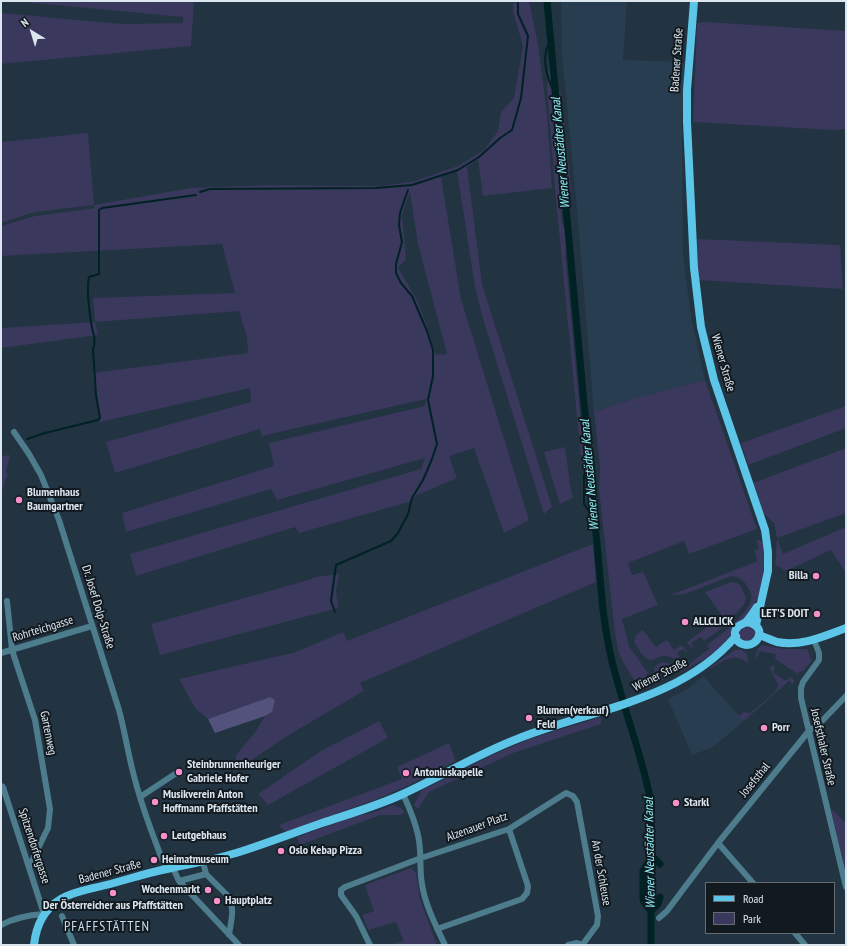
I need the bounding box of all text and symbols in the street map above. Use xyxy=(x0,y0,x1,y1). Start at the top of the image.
north arrow xyxy=(12,12,52,52)
text: N xyxy=(18,15,31,30)
street label: Badener Straße xyxy=(668,28,686,92)
water label: Wiener Neustädter Kanal xyxy=(548,97,574,209)
street label: Wiener Straße xyxy=(708,333,738,393)
water label: Wiener Neustädter Kanal xyxy=(577,419,603,531)
place label: Blumenhaus Baumgartner xyxy=(27,486,83,514)
marker: Blumenhaus Baumgartner xyxy=(14,495,24,505)
street label: Dr. Josef Dolp-Straße xyxy=(78,563,118,651)
place label: Billa xyxy=(789,569,808,583)
marker: Billa xyxy=(811,571,821,581)
place label: LET'S DOIT xyxy=(761,607,809,621)
marker: LET'S DOIT xyxy=(812,609,822,619)
street label: Rohrteichgasse xyxy=(11,613,75,645)
place label: ALLCLICK xyxy=(693,615,733,629)
marker: ALLCLICK xyxy=(680,617,690,627)
street label: Wiener Straße xyxy=(630,655,690,695)
place label: Blumen(verkauf) Feld xyxy=(537,704,609,732)
street label: Josefsthaler Straße xyxy=(807,707,839,787)
street label: Gartenweg xyxy=(37,710,59,756)
marker: Blumen(verkauf) Feld xyxy=(524,713,534,723)
place label: Porr xyxy=(772,721,790,735)
marker: Porr xyxy=(759,723,769,733)
place label: Steinbrunnenheuriger Gabriele Hofer xyxy=(187,758,281,786)
street label: Josefsthal xyxy=(737,760,773,800)
place label: Antoniuskapelle xyxy=(414,766,483,780)
marker: Steinbrunnenheuriger Gabriele Hofer xyxy=(174,767,184,777)
marker: Antoniuskapelle xyxy=(401,768,411,778)
place label: Musikverein Anton Hoffmann Pfaffstätten xyxy=(163,788,258,816)
place label: Starkl xyxy=(684,796,709,810)
marker: Musikverein Anton Hoffmann Pfaffstätten xyxy=(150,797,160,807)
water label: Wiener Neustädter Kanal xyxy=(641,797,659,909)
marker: Starkl xyxy=(671,798,681,808)
street label: Spitzendorfergasse xyxy=(15,806,53,886)
street label: Alzenauer Platz xyxy=(444,809,510,845)
place label: Leutgebhaus xyxy=(172,829,226,843)
marker: Leutgebhaus xyxy=(159,831,169,841)
street label: An der Schleuse xyxy=(588,839,614,907)
place label: Oslo Kebap Pizza xyxy=(289,844,362,858)
marker: Oslo Kebap Pizza xyxy=(276,846,286,856)
place label: Heimatmuseum xyxy=(162,853,229,867)
marker: Heimatmuseum xyxy=(149,855,159,865)
street label: Badener Straße xyxy=(77,857,143,887)
legend xyxy=(705,882,835,934)
place label: Wochenmarkt xyxy=(142,883,200,897)
marker: Wochenmarkt xyxy=(203,885,213,895)
marker: Der Österreicher aus Pfaffstätten xyxy=(108,888,118,898)
text: Road xyxy=(743,891,763,906)
place label: Hauptplatz xyxy=(225,894,272,908)
marker: Hauptplatz xyxy=(212,896,222,906)
place label: Der Österreicher aus Pfaffstätten xyxy=(43,899,183,913)
text: Park xyxy=(743,911,761,926)
district label: PFAFFSTÄTTEN xyxy=(64,919,150,935)

